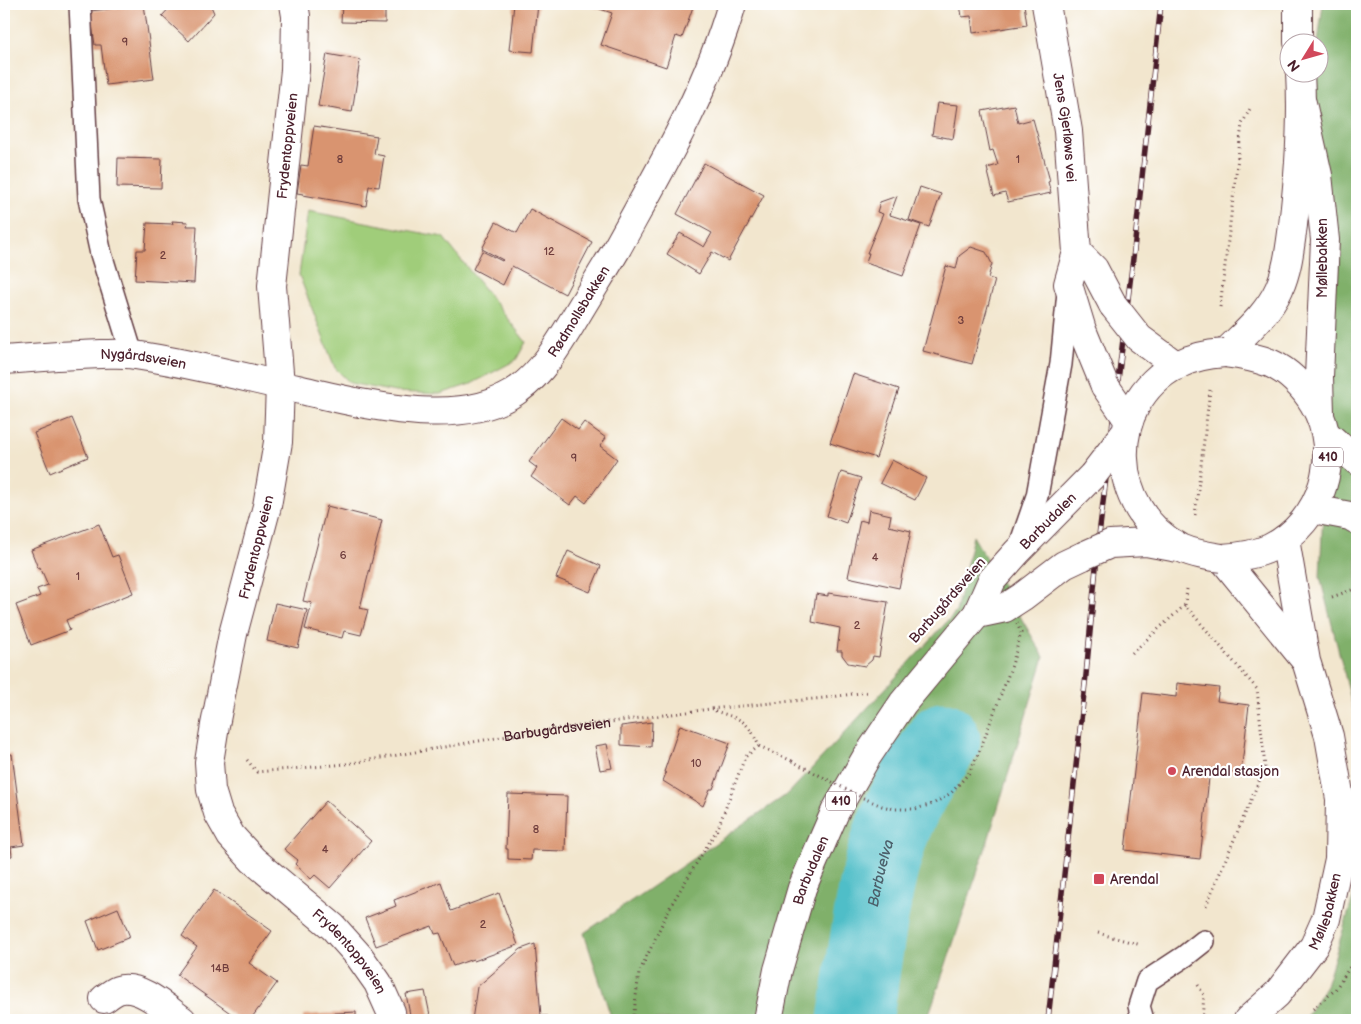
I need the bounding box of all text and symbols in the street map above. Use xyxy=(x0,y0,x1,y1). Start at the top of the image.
north arrow xyxy=(1278,32,1328,82)
house number: 9 xyxy=(122,36,128,49)
text: N xyxy=(1284,56,1304,75)
street label: Jens Gjerløws vei xyxy=(1049,71,1080,183)
street label: Frydentoppveien xyxy=(273,92,302,200)
house number: 8 xyxy=(337,153,343,166)
house number: 1 xyxy=(1016,153,1020,166)
street label: Møllebakken xyxy=(1314,218,1331,298)
house number: 12 xyxy=(544,245,555,258)
house number: 2 xyxy=(160,249,167,262)
street label: Rødmollsbakken xyxy=(544,263,614,361)
house number: 3 xyxy=(958,314,965,327)
street label: Nygårdsveien xyxy=(100,346,188,373)
road number: 410 xyxy=(1313,448,1343,467)
house number: 9 xyxy=(571,452,577,465)
street label: Barbudalen xyxy=(1016,489,1080,553)
street label: Frydentoppveien xyxy=(235,493,278,601)
house number: 6 xyxy=(340,549,347,562)
house number: 4 xyxy=(872,551,879,564)
street label: Barbugårdsveien xyxy=(905,554,989,647)
house number: 1 xyxy=(76,570,80,583)
house number: 2 xyxy=(854,619,861,632)
street label: Barbugårdsveien xyxy=(502,714,612,746)
house number: 10 xyxy=(691,757,702,770)
place label: Arendal stasjon xyxy=(1182,763,1279,780)
marker: Arendal stasjon xyxy=(1166,765,1178,777)
road number: 410 xyxy=(826,791,856,810)
house number: 8 xyxy=(533,823,539,836)
street label: Barbudalen xyxy=(790,833,833,907)
water label: Barbuelva xyxy=(864,837,899,909)
house number: 4 xyxy=(322,843,329,856)
place label: Arendal xyxy=(1110,871,1159,888)
street label: Møllebakken xyxy=(1305,871,1345,953)
marker: Arendal xyxy=(1092,872,1106,886)
street label: Frydentoppveien xyxy=(309,905,390,996)
house number: 2 xyxy=(480,918,487,931)
house number: 14B xyxy=(211,962,230,975)

